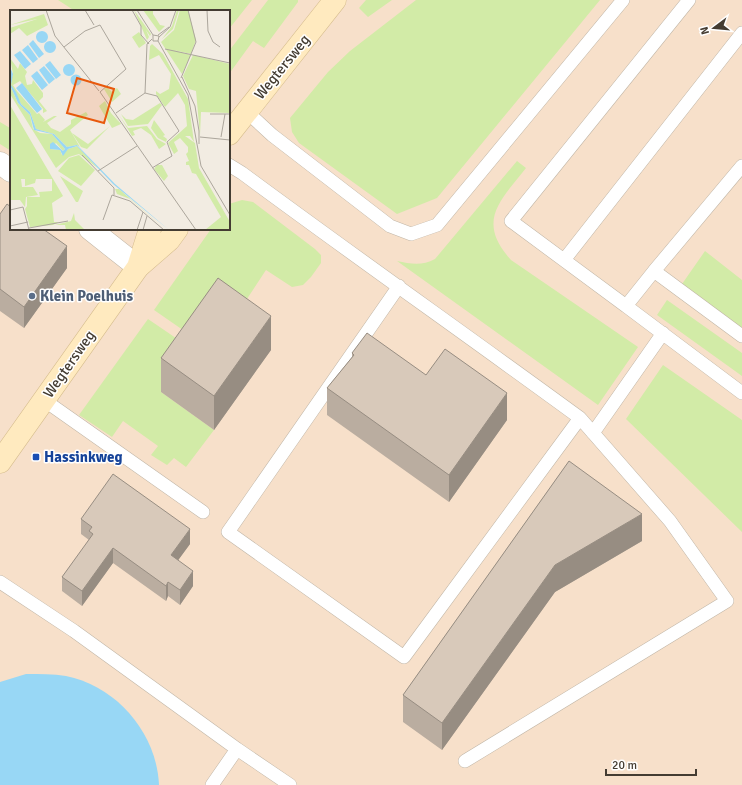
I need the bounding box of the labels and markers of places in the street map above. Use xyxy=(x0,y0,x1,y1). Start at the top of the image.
place label: Klein Poelhuis xyxy=(40,287,134,305)
marker: Klein Poelhuis xyxy=(27,291,37,301)
place label: Hassinkweg xyxy=(44,448,123,466)
marker: Hassinkweg xyxy=(31,452,41,462)

